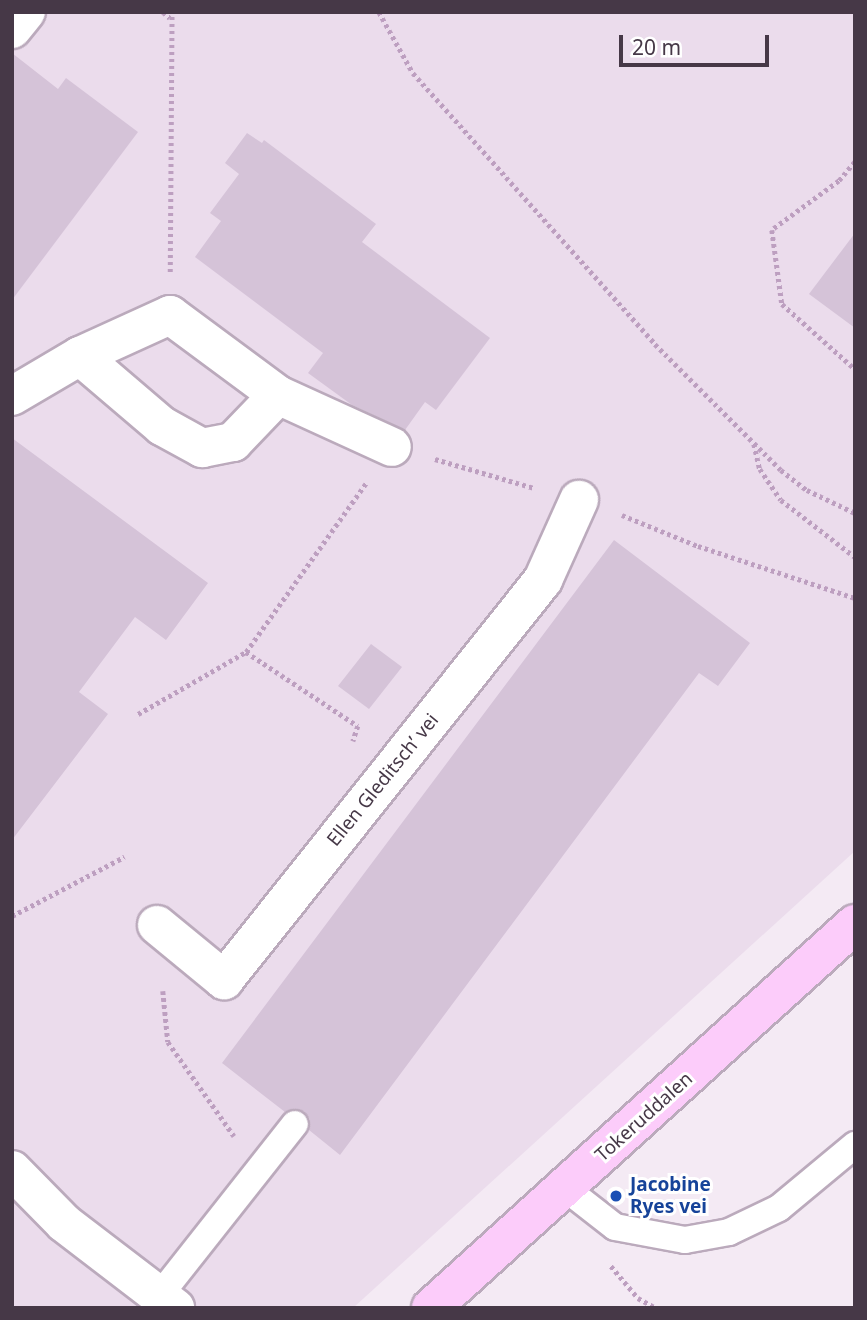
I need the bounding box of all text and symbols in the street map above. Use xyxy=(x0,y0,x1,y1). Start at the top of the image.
scale bar xyxy=(622,21,772,65)
text: 20 m xyxy=(632,33,681,61)
street label: Ellen Gleditsch’ vei xyxy=(323,709,443,851)
street label: Tokeruddalen xyxy=(591,1068,697,1166)
place label: Jacobine Ryes vei xyxy=(630,1174,711,1218)
marker: Jacobine Ryes vei xyxy=(608,1188,624,1204)

